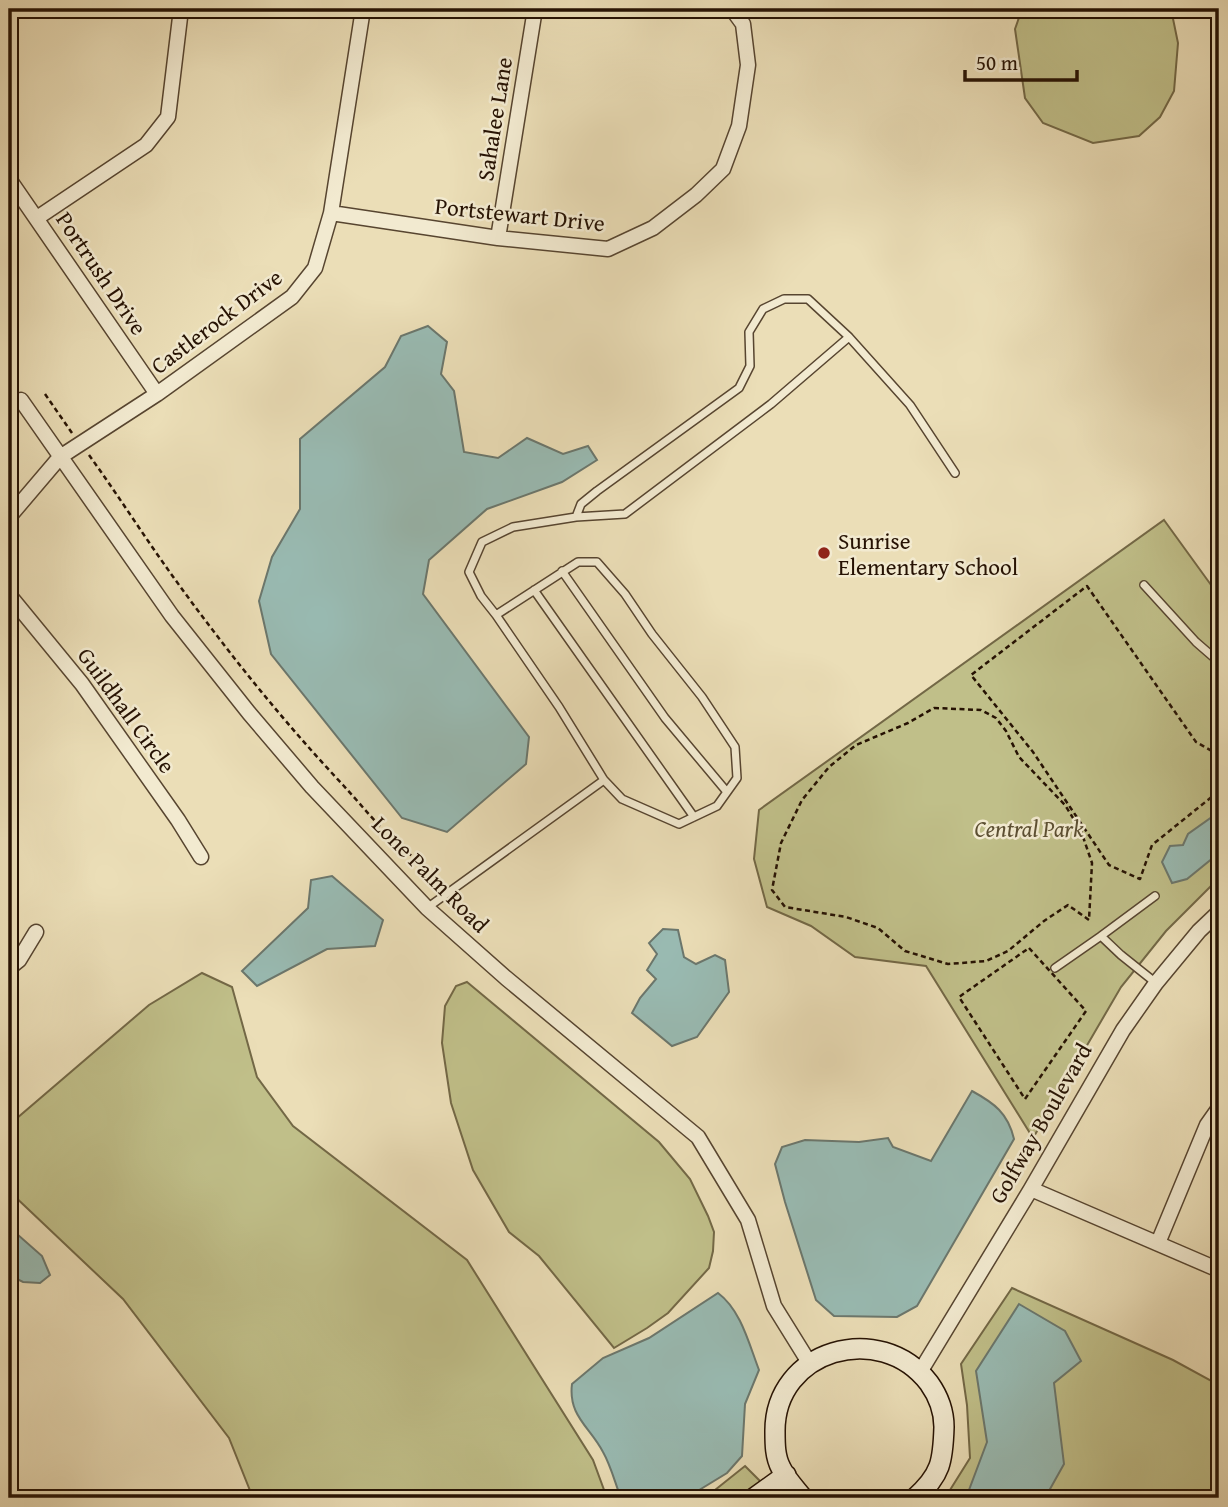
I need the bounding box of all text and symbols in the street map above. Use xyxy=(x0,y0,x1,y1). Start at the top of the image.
scale bar xyxy=(965,38,1078,82)
text: 50 m xyxy=(976,47,1018,78)
street label: Sahalee Lane xyxy=(468,55,520,183)
street label: Portstewart Drive xyxy=(433,189,607,239)
street label: Portrush Drive xyxy=(49,205,155,341)
street label: Castlerock Drive xyxy=(143,261,289,381)
place label: Sunrise Elementary School xyxy=(838,524,1018,583)
marker: Sunrise Elementary School xyxy=(816,545,832,561)
street label: Guildhall Circle xyxy=(70,640,184,780)
street label: Lone Palm Road xyxy=(365,808,497,940)
park label: Central Park xyxy=(974,812,1084,845)
street label: Golfway Boulevard xyxy=(981,1036,1100,1209)

